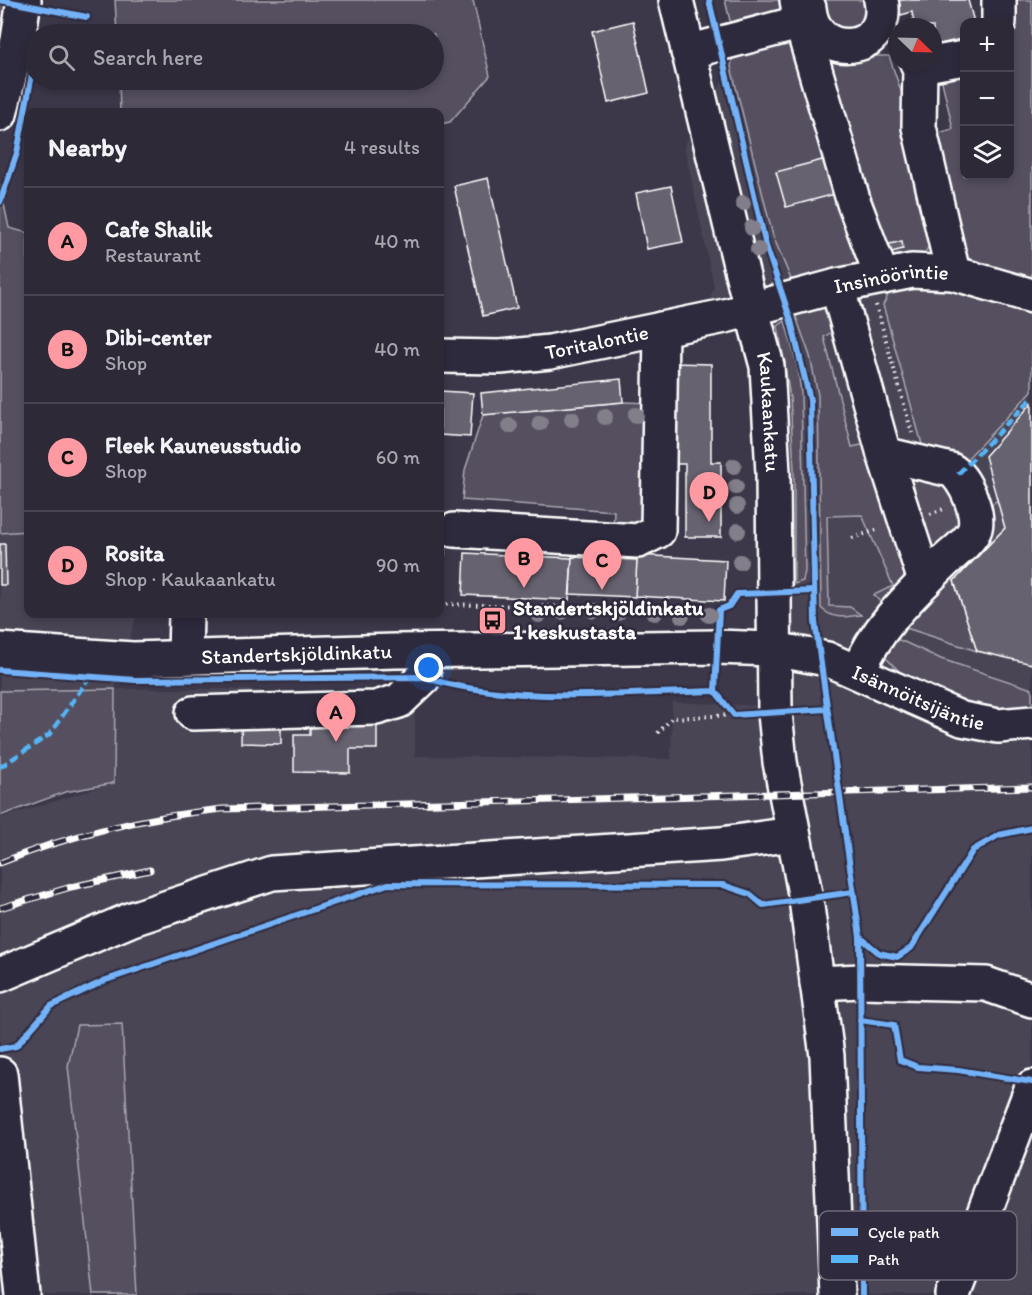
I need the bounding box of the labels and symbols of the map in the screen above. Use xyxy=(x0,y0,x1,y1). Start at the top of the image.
north arrow xyxy=(888,18,942,72)
street label: Insinöörintie xyxy=(832,258,949,298)
street label: Toritalontie xyxy=(543,319,651,365)
street label: Kaukaankatu xyxy=(752,349,786,473)
pin: D xyxy=(690,472,728,522)
pin: B xyxy=(504,538,544,588)
pin: C xyxy=(582,540,622,590)
place label: Standertskjöldinkatu 1 keskustasta xyxy=(513,595,704,644)
bus stop icon: Standertskjöldinkatu 1 keskustasta xyxy=(476,604,508,636)
street label: Standertskjöldinkatu xyxy=(201,638,393,669)
your location xyxy=(414,653,443,682)
street label: Isännöitsijäntie xyxy=(849,659,987,735)
pin: A xyxy=(316,692,356,742)
legend xyxy=(819,1211,1017,1280)
text: Cycle path xyxy=(868,1223,940,1242)
text: Path xyxy=(868,1250,899,1269)

